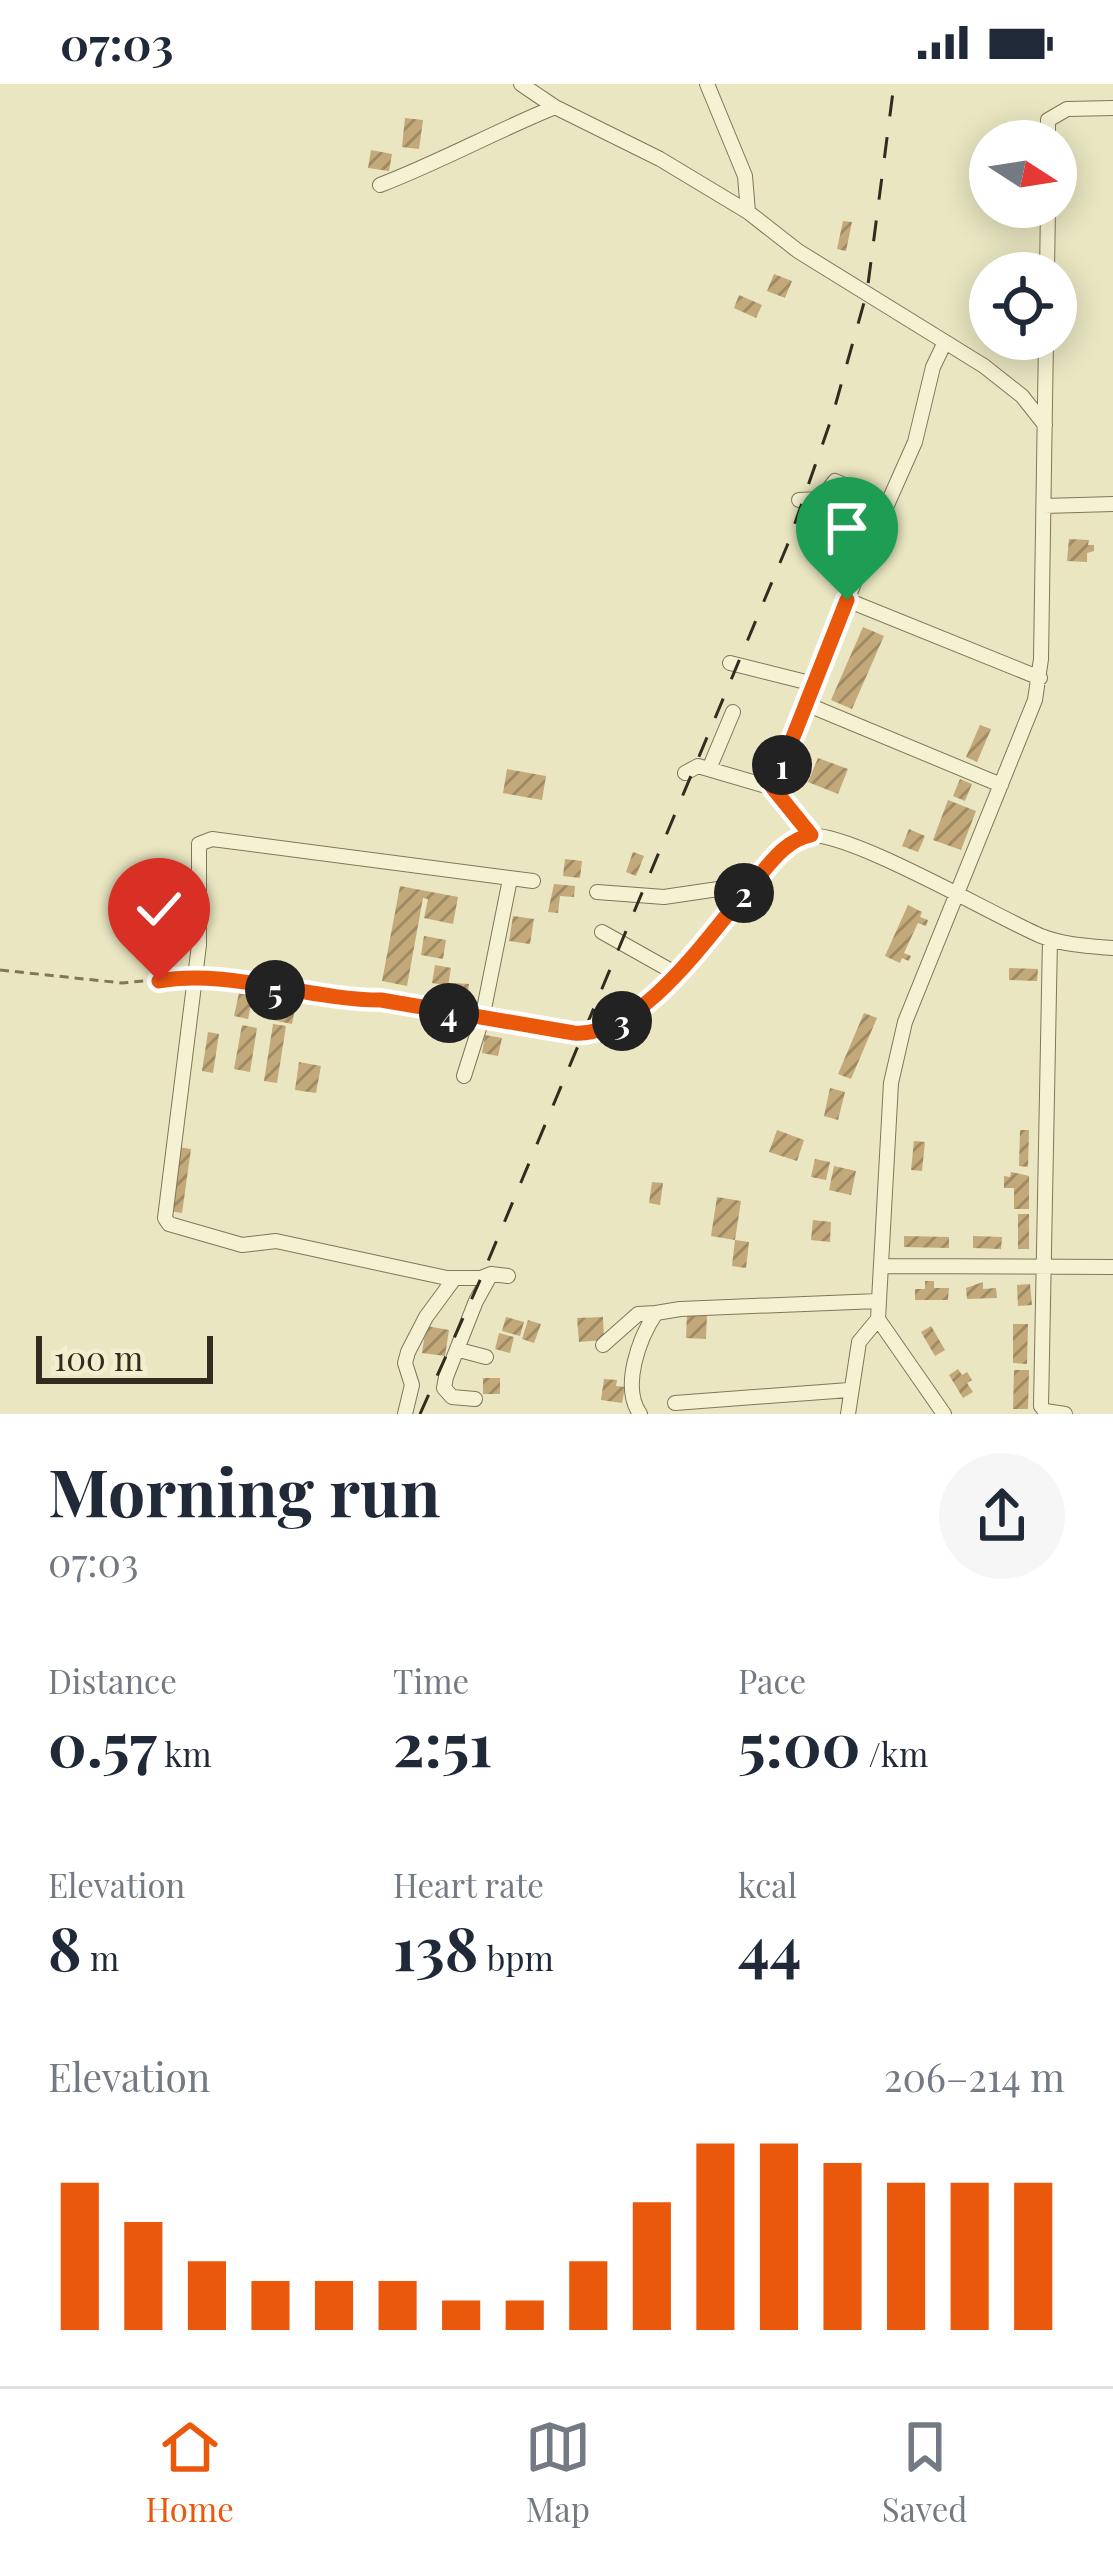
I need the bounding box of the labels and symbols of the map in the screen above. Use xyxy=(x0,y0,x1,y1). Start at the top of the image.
north arrow xyxy=(969,120,1077,228)
pin xyxy=(796,477,898,600)
pin: 1 xyxy=(752,735,812,795)
pin xyxy=(108,858,210,981)
pin: 2 xyxy=(714,863,774,923)
pin: 5 xyxy=(245,960,305,1020)
pin: 4 xyxy=(419,983,479,1043)
pin: 3 xyxy=(592,991,652,1051)
scale bar xyxy=(36,1330,213,1383)

